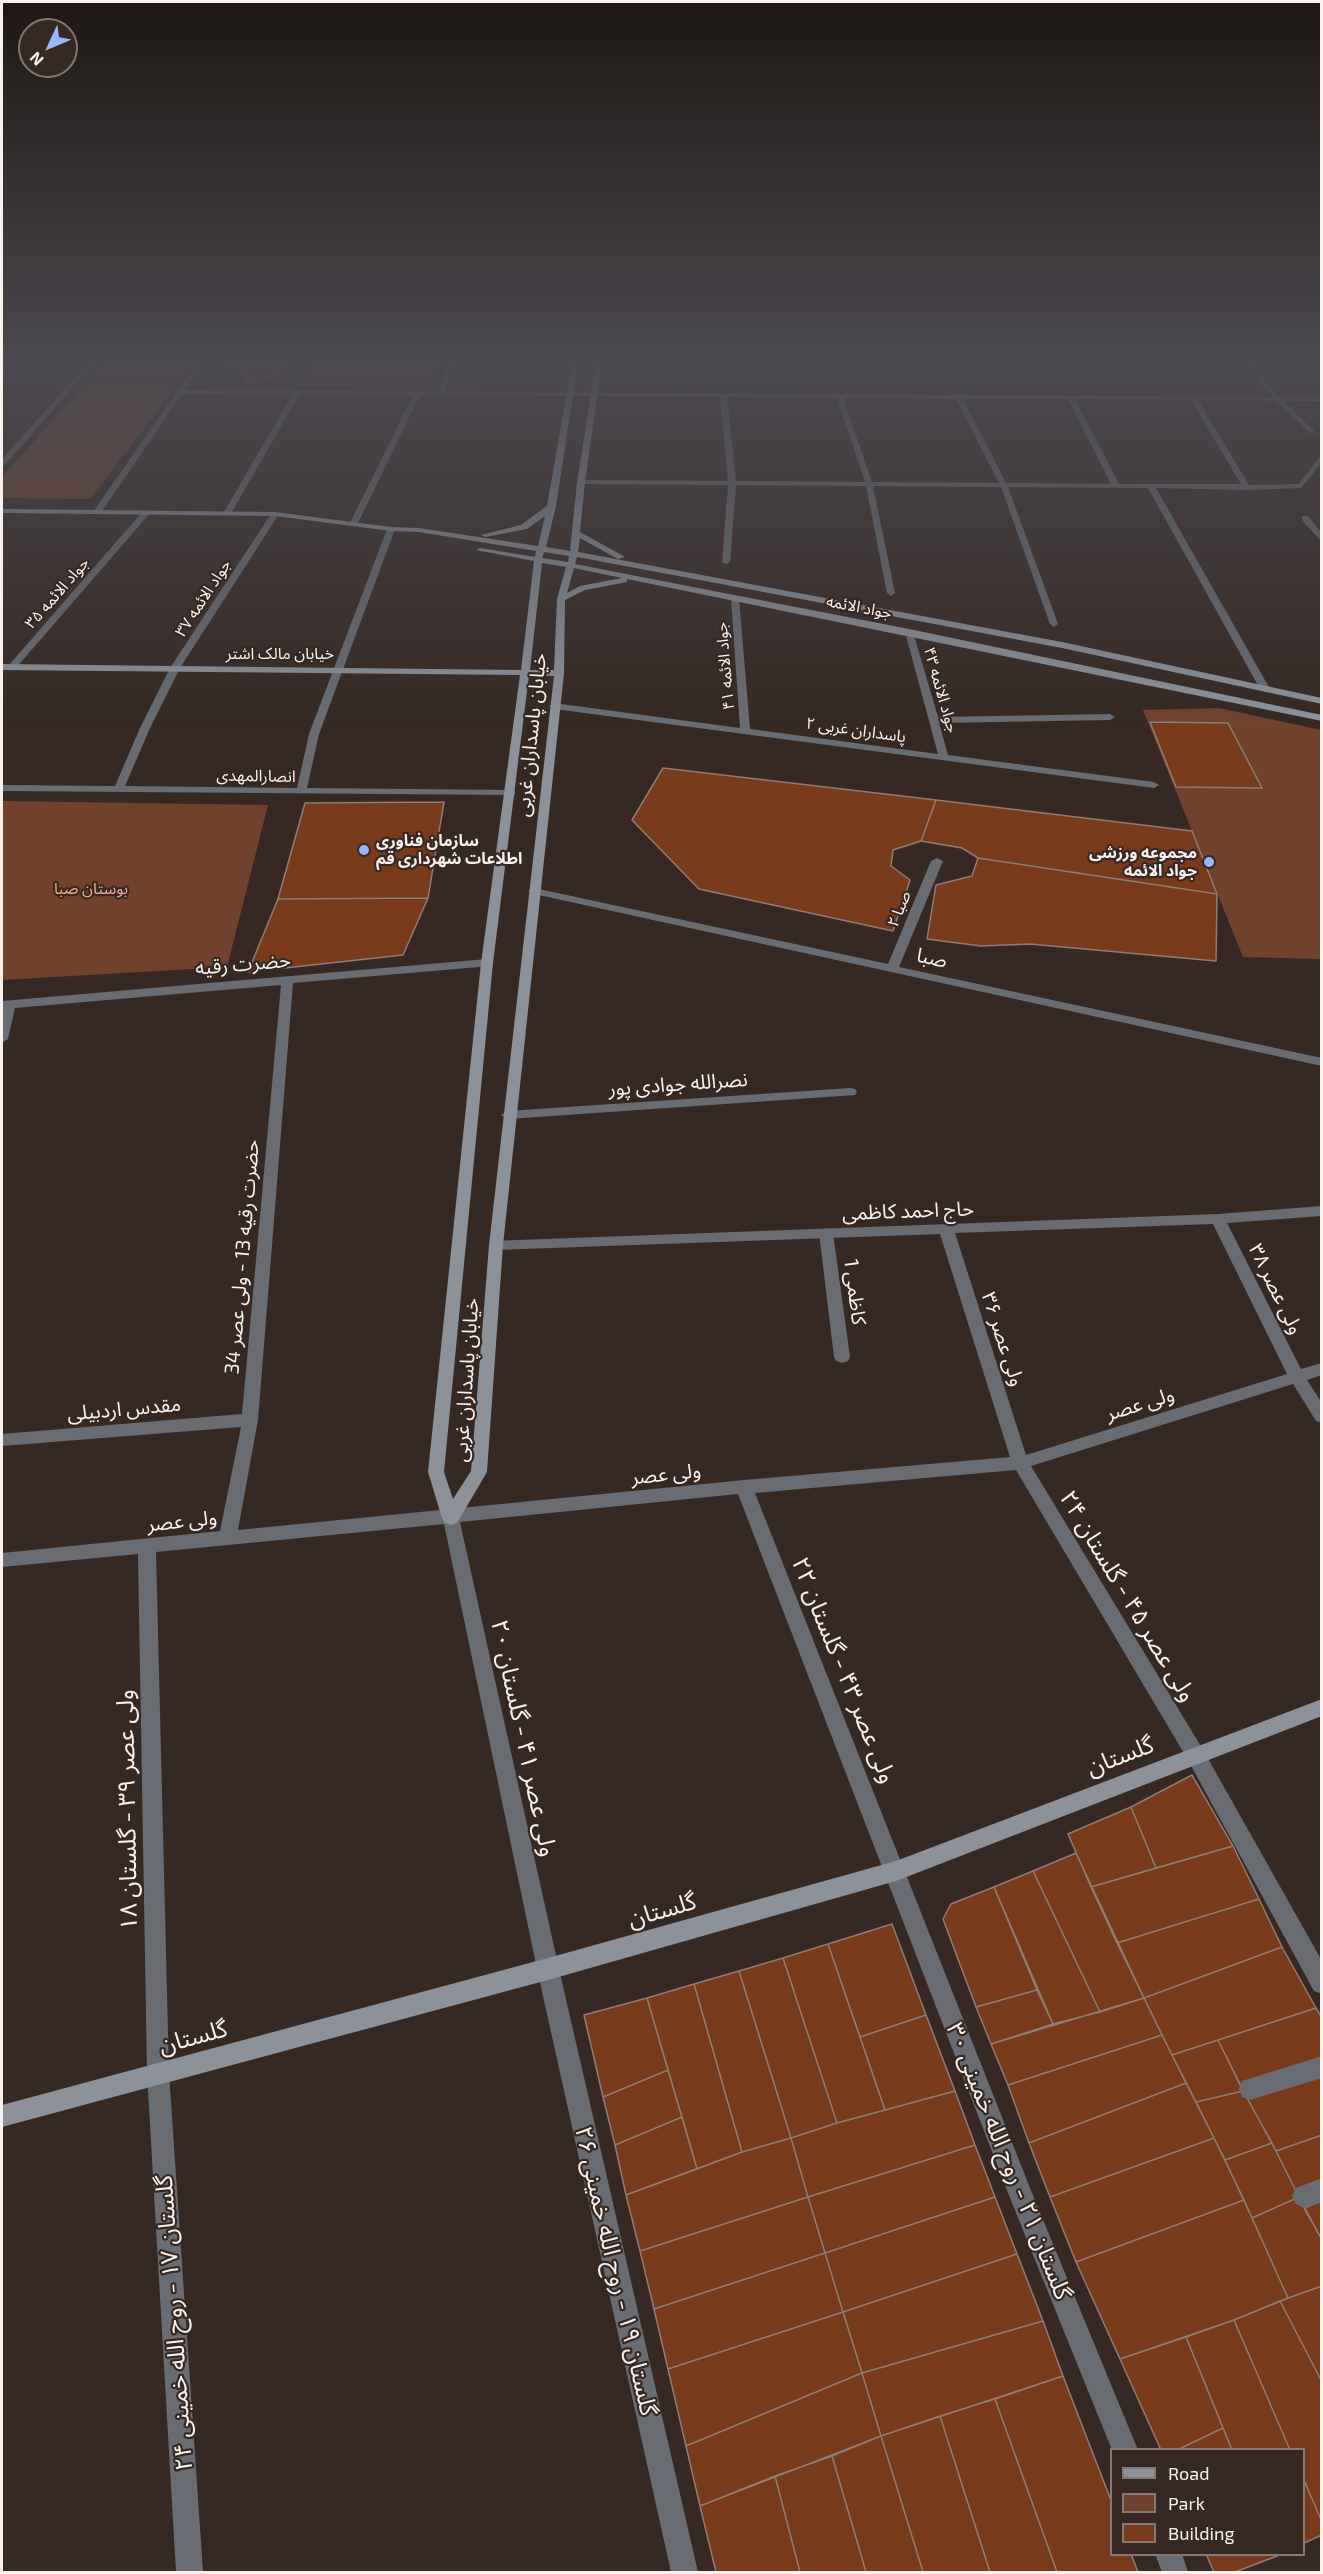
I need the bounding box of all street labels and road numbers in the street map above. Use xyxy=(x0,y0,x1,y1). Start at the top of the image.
street label: جواد الائمه ۳۵ xyxy=(21,553,93,633)
street label: جواد الائمه ۳۷ xyxy=(171,556,235,640)
street label: جواد الائمه xyxy=(825,591,893,623)
street label: جواد الائمه ۴۱ xyxy=(712,621,738,711)
street label: خیابان مالک اشتر xyxy=(226,644,334,664)
street label: جواد الائمه ۴۳ xyxy=(920,645,962,735)
street label: خیابان پاسداران غربی xyxy=(510,652,552,818)
street label: پاسداران غربی ۲ xyxy=(805,713,907,747)
street label: انصارالمهدی xyxy=(216,766,296,786)
street label: صبا ۲ xyxy=(883,888,915,930)
street label: صبا xyxy=(914,943,950,973)
street label: حضرت رقیه xyxy=(194,948,292,980)
street label: نصرالله جوادی پور xyxy=(607,1067,749,1101)
street label: حضرت رقیه 13 - ولی عصر 34 xyxy=(220,1139,264,1375)
street label: حاج احمد کاظمی xyxy=(842,1197,974,1225)
street label: ولی عصر ۳۸ xyxy=(1244,1240,1308,1338)
street label: کاظمی 1 xyxy=(839,1258,871,1326)
street label: ولی عصر ۳۶ xyxy=(977,1289,1029,1389)
street label: خیابان پاسداران غربی xyxy=(448,1297,484,1463)
street label: ولی عصر xyxy=(1103,1382,1177,1426)
street label: مقدس اردبیلی xyxy=(66,1392,182,1426)
street label: ولی عصر xyxy=(630,1458,702,1490)
street label: ولی عصر ۴۵ - گلستان ۲۴ xyxy=(1054,1485,1202,1707)
street label: ولی عصر xyxy=(146,1505,218,1537)
street label: ولی عصر ۴۳ - گلستان ۲۲ xyxy=(785,1553,903,1787)
street label: ولی عصر ۴۱ - گلستان ۲۰ xyxy=(485,1617,563,1859)
street label: ولی عصر ۳۹ - گلستان ۱۸ xyxy=(110,1689,144,1931)
street label: گلستان xyxy=(1082,1730,1158,1782)
street label: گلستان xyxy=(624,1887,700,1933)
street label: گلستان xyxy=(156,2014,230,2060)
street label: گلستان ۲۱ - روح الله خمینی ۳۰ xyxy=(940,2018,1078,2304)
street label: گلستان ۱۹ - روح الله خمینی ۲۶ xyxy=(569,2123,663,2419)
street label: گلستان ۱۷ - روح الله خمینی ۲۴ xyxy=(149,2174,199,2472)

